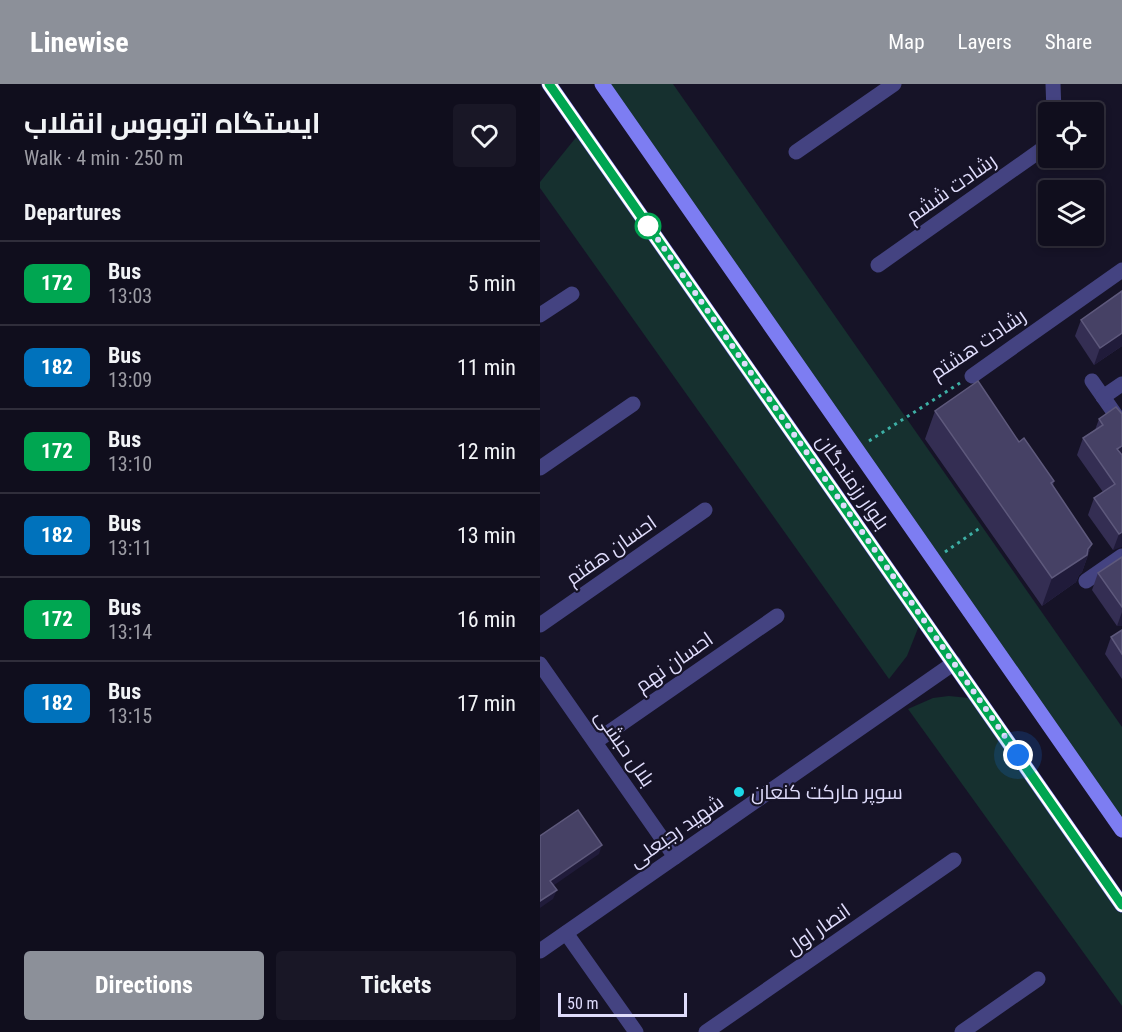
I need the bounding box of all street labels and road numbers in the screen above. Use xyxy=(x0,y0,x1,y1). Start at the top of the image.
street label: رشادت ششم xyxy=(901,148,1002,229)
street label: رشادت هشتم xyxy=(926,303,1031,386)
street label: بلوار رزمندگان xyxy=(811,430,895,535)
street label: احسان هفتم xyxy=(561,510,662,592)
street label: احسان نهم xyxy=(631,627,719,699)
street label: بلال حبشی xyxy=(589,705,660,792)
street label: شهید رجبعلی xyxy=(624,790,728,873)
street label: انصار اول xyxy=(781,898,855,961)

